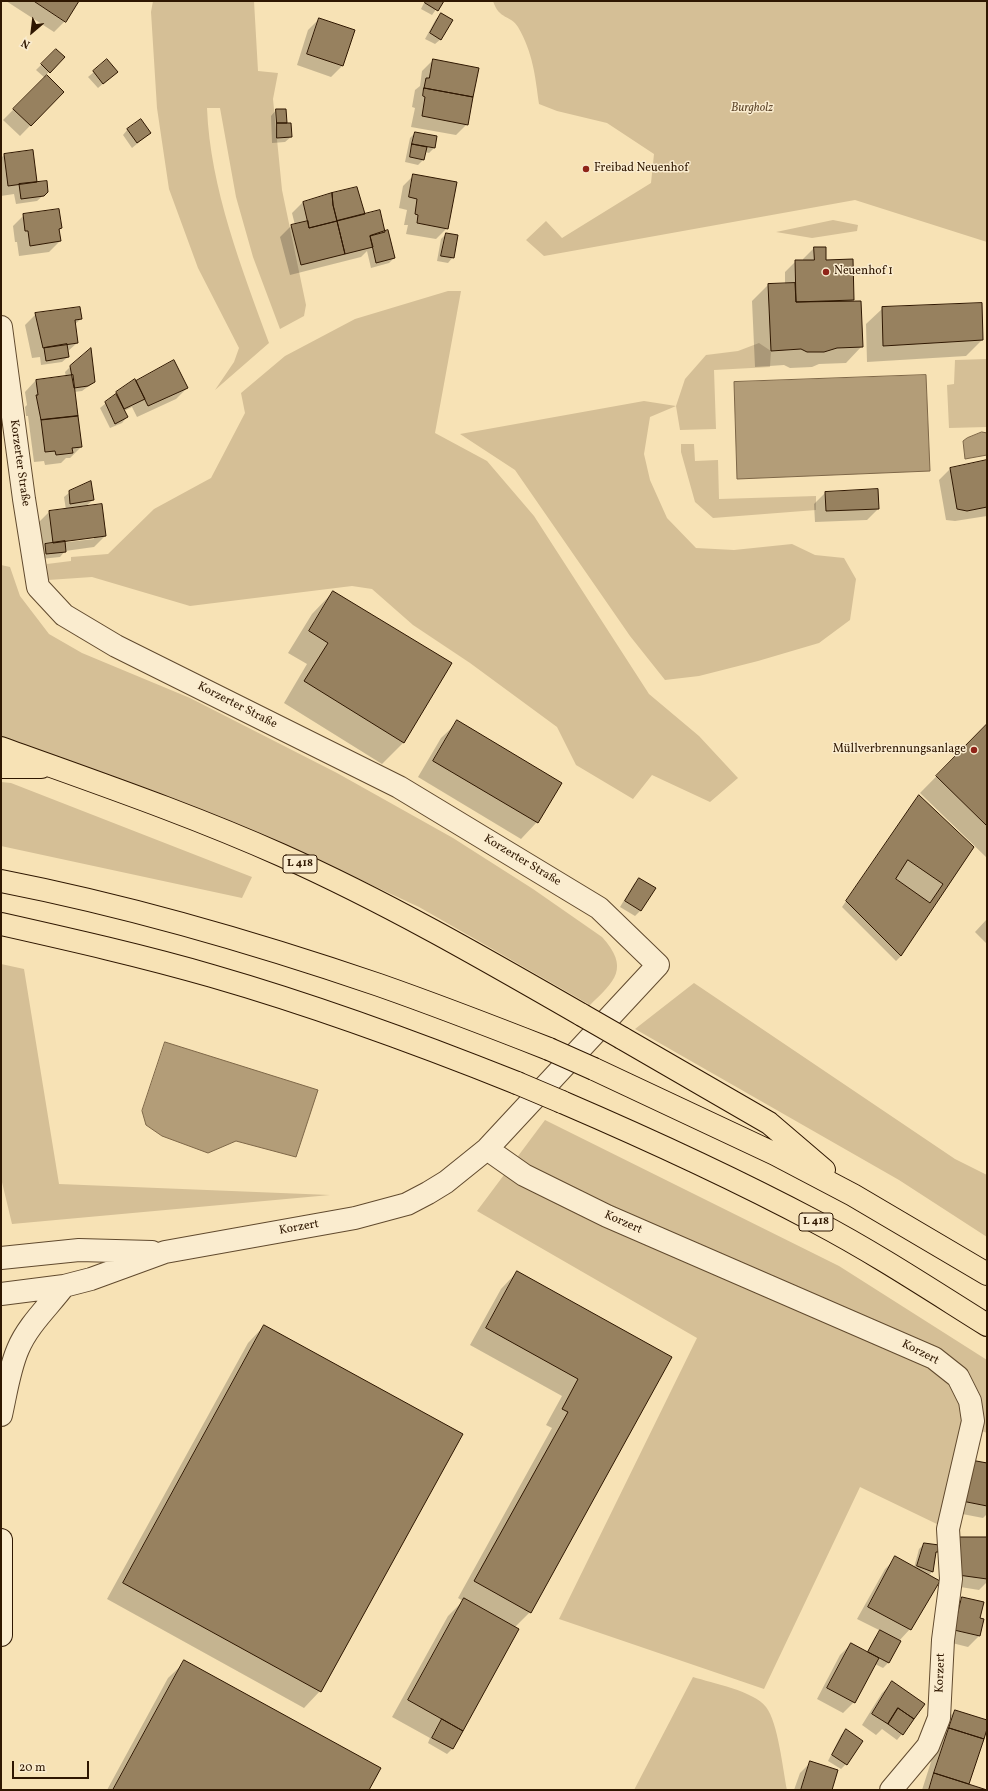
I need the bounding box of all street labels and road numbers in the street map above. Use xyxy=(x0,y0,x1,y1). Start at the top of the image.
street label: Korzerter Straße xyxy=(6,419,32,507)
street label: Korzerter Straße xyxy=(195,680,279,732)
street label: Korzerter Straße xyxy=(481,832,563,890)
road number: L 418 xyxy=(283,855,317,873)
street label: Korzert xyxy=(602,1208,644,1238)
road number: L 418 xyxy=(799,1213,833,1231)
street label: Korzert xyxy=(278,1217,320,1239)
street label: Korzert xyxy=(899,1338,941,1368)
street label: Korzert xyxy=(933,1653,949,1693)

